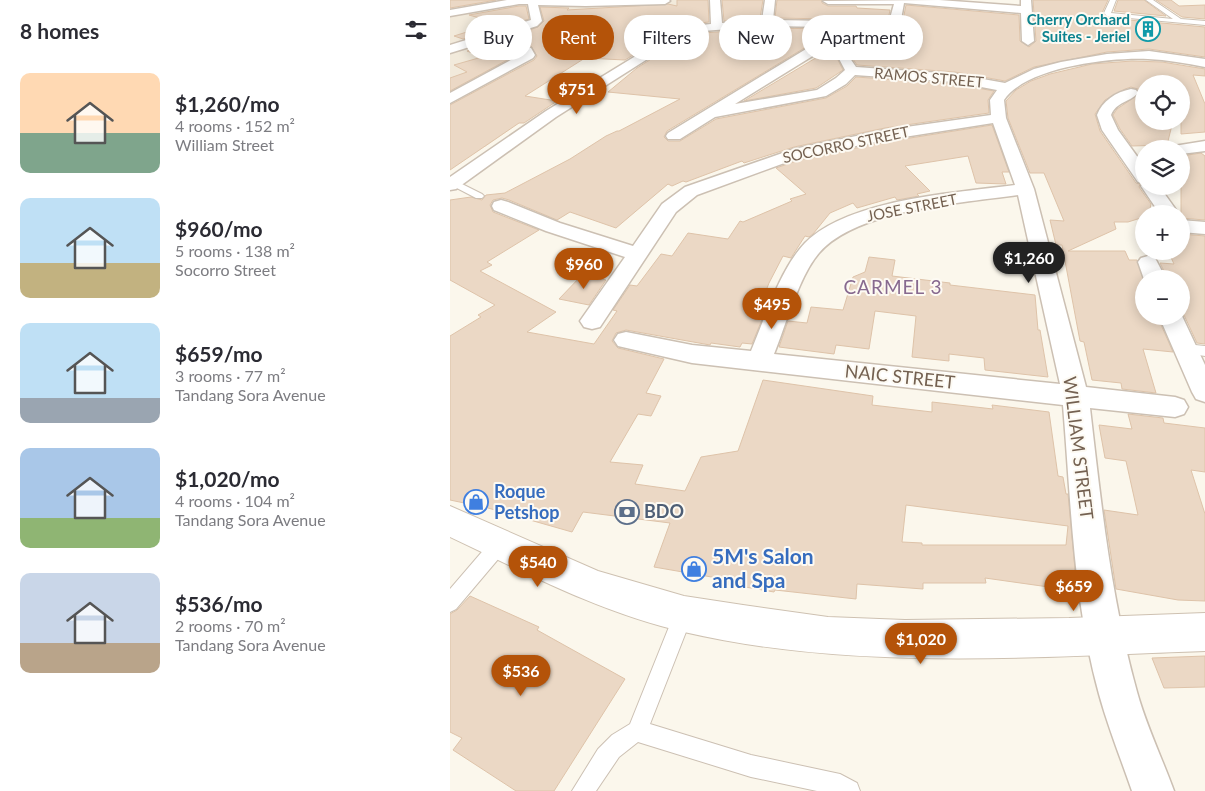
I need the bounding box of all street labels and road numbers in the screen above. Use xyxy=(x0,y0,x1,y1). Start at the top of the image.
street label: RAMOS STREET xyxy=(873,63,985,91)
street label: SOCORRO STREET xyxy=(781,122,911,166)
street label: JOSE STREET xyxy=(865,189,959,225)
street label: NAIC STREET xyxy=(844,359,957,393)
street label: WILLIAM STREET xyxy=(1059,375,1099,521)

